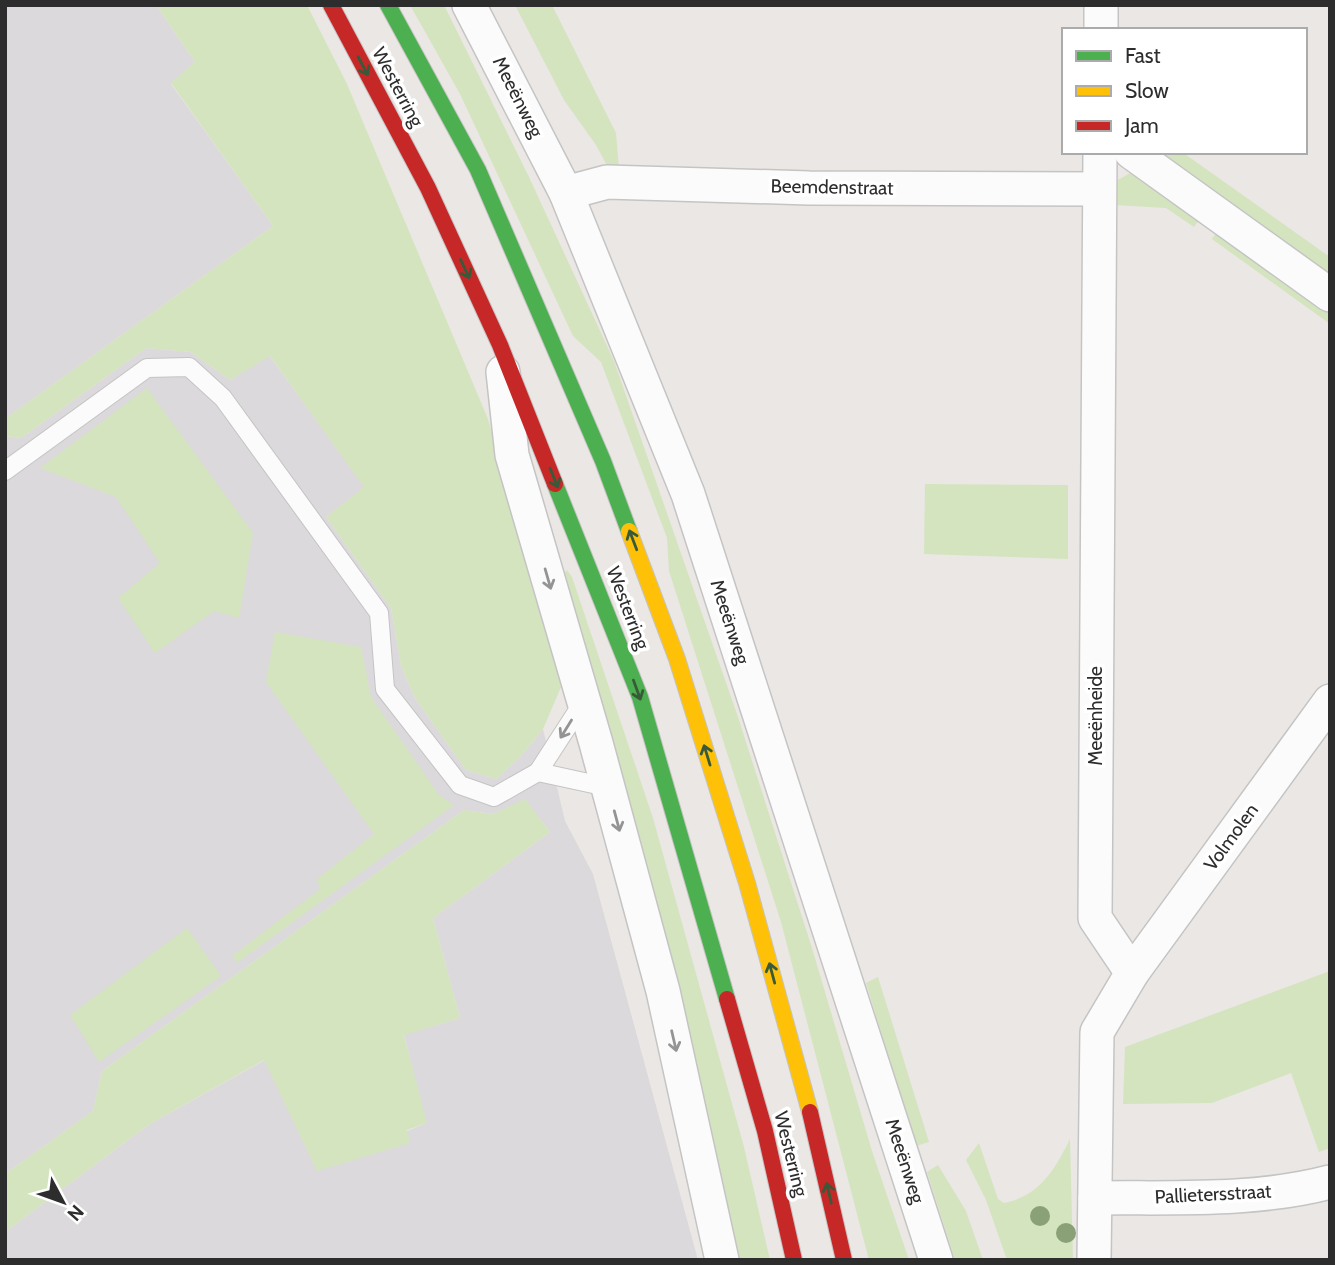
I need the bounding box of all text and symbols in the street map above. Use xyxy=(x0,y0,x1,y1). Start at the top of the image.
legend xyxy=(1062,28,1307,154)
street label: Westerring xyxy=(367,43,429,131)
text: Fast xyxy=(1125,43,1161,68)
street label: Meeënweg xyxy=(488,53,548,142)
one-way arrow xyxy=(356,55,370,75)
text: Slow xyxy=(1125,78,1169,103)
text: Jam xyxy=(1124,113,1159,138)
street label: Beemdenstraat xyxy=(770,174,894,200)
one-way arrow xyxy=(459,258,472,279)
one-way arrow xyxy=(549,467,562,488)
one-way arrow xyxy=(626,530,638,551)
street label: Westerring xyxy=(602,563,655,653)
one-way arrow xyxy=(542,568,555,590)
street label: Meeënweg xyxy=(706,577,755,668)
street label: Meeënheide xyxy=(1084,666,1107,766)
one-way arrow xyxy=(632,678,644,700)
one-way arrow xyxy=(558,719,572,739)
one-way arrow xyxy=(700,744,713,766)
street label: Volmolen xyxy=(1199,799,1263,875)
one-way arrow xyxy=(611,809,624,832)
one-way arrow xyxy=(764,962,777,984)
one-way arrow xyxy=(668,1029,682,1052)
street label: Westerring xyxy=(769,1109,813,1200)
street label: Meeënweg xyxy=(881,1116,930,1207)
north arrow xyxy=(28,1167,98,1237)
street label: Pallietersstraat xyxy=(1154,1179,1273,1209)
one-way arrow xyxy=(821,1182,835,1205)
text: N xyxy=(62,1200,89,1225)

